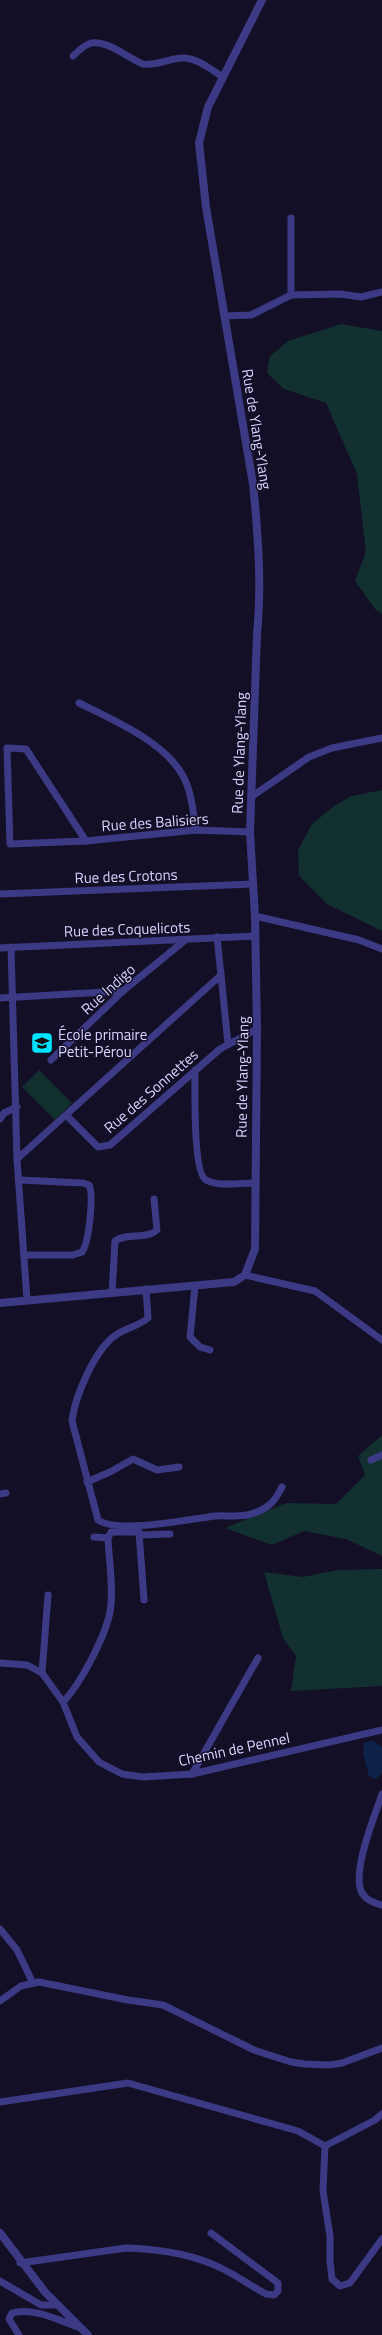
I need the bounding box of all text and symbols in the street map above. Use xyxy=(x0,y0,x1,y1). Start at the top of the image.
street label: Rue de Ylang-Ylang xyxy=(236,367,278,491)
street label: Rue de Ylang-Ylang xyxy=(225,691,253,814)
street label: Rue des Balisiers xyxy=(101,807,209,837)
street label: Rue des Crotons xyxy=(74,863,178,889)
street label: Rue des Coquelicots xyxy=(63,915,191,943)
street label: Rue Indigo xyxy=(76,958,141,1020)
street label: Rue de Ylang-Ylang xyxy=(229,1016,255,1138)
place label: École primaire Petit-Pérou xyxy=(58,1023,147,1063)
school or university icon: École primaire Petit-Pérou xyxy=(29,1030,55,1056)
street label: Rue des Sonnettes xyxy=(99,1043,203,1139)
street label: Chemin de Pennel xyxy=(176,1726,292,1772)

